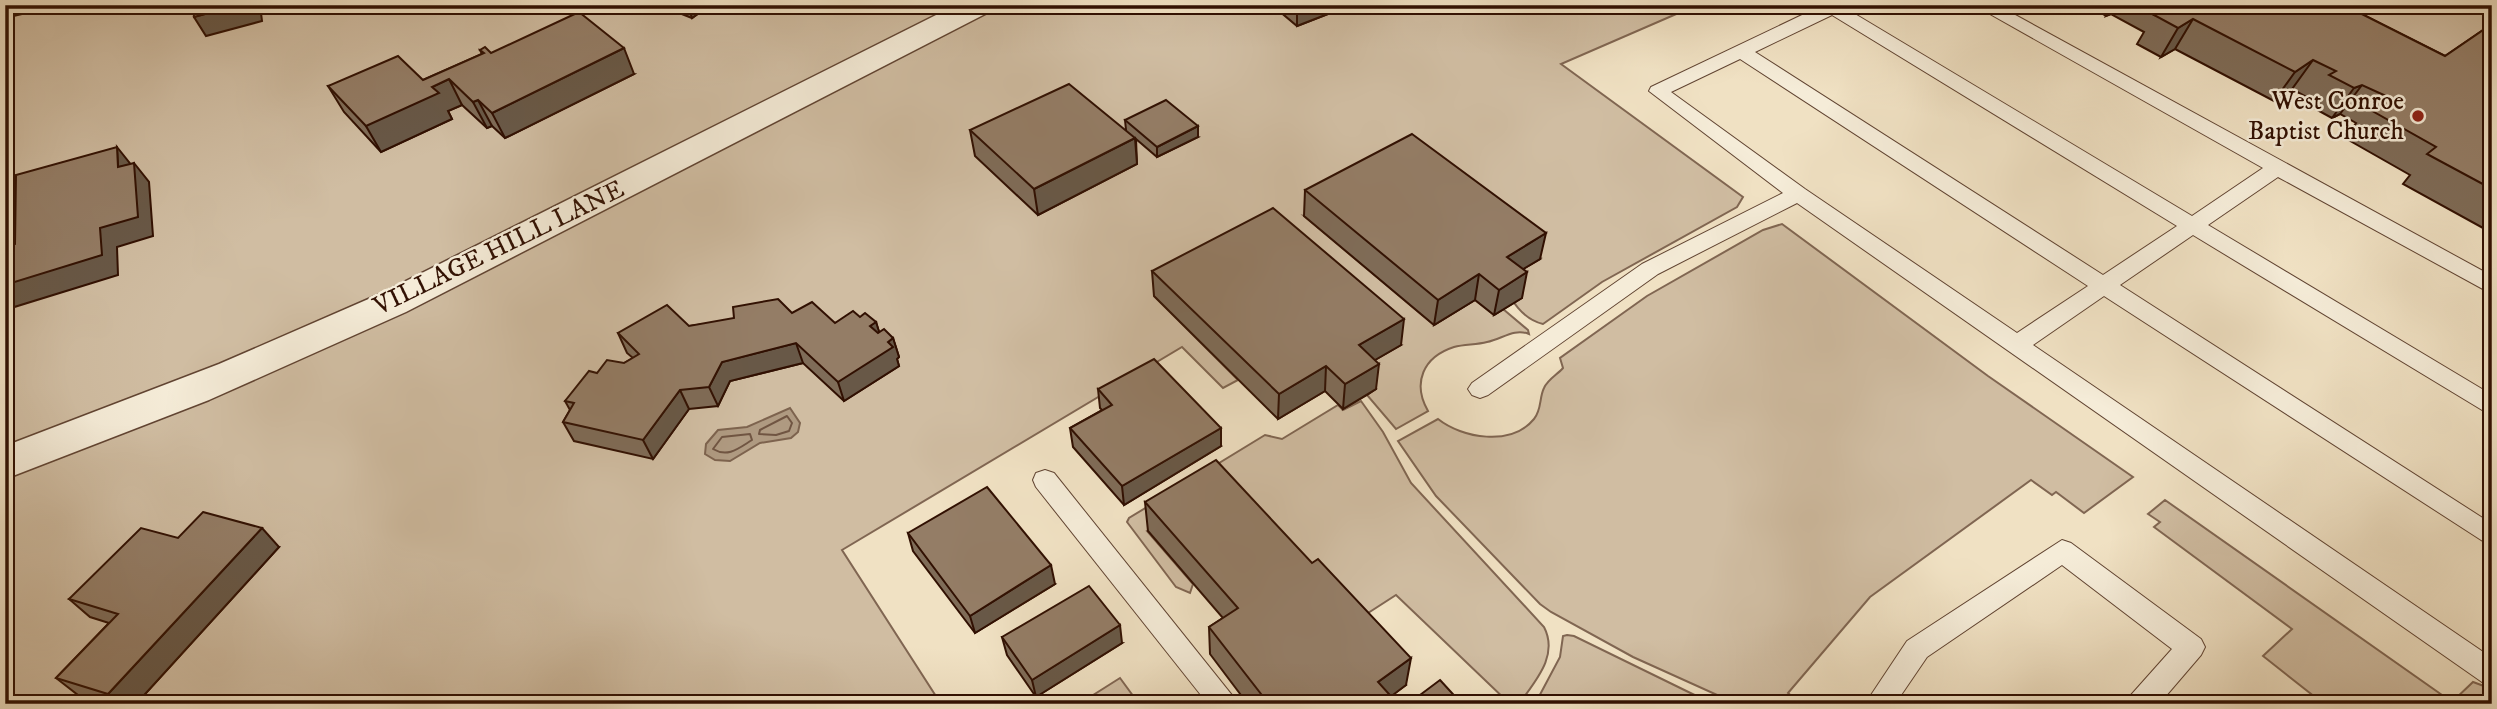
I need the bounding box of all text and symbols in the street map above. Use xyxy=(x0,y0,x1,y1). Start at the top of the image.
place label: West Conroe Baptist Church xyxy=(2248,85,2404,148)
marker: West Conroe Baptist Church xyxy=(2410,108,2426,124)
street label: VILLAGE HILL LANE xyxy=(367,173,630,323)

